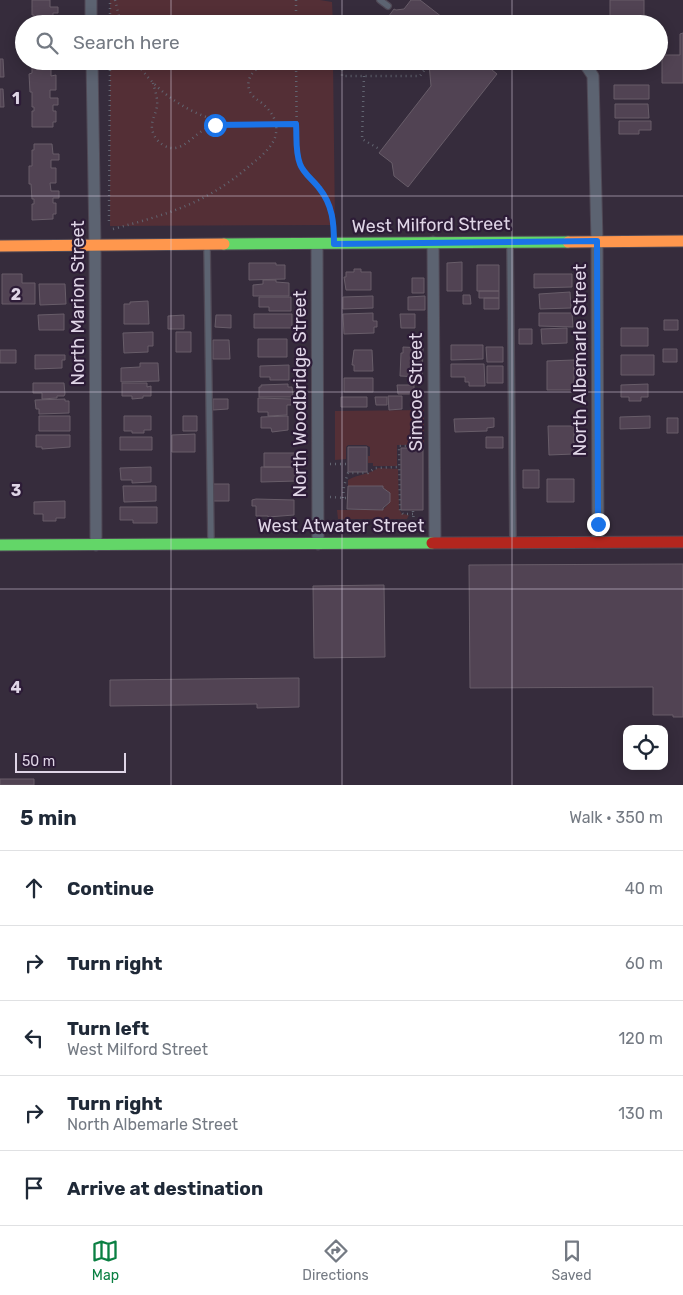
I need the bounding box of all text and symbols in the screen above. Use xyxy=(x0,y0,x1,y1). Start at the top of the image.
search box xyxy=(15,15,668,70)
icon: search xyxy=(33,29,61,57)
text: Search here xyxy=(73,31,180,54)
text: 1 xyxy=(12,89,20,108)
route start xyxy=(204,114,227,137)
street label: West Milford Street xyxy=(351,213,511,237)
street label: North Marion Street xyxy=(67,220,89,386)
street label: North Albemarle Street xyxy=(569,264,591,456)
text: 2 xyxy=(11,285,21,304)
street label: North Woodbridge Street xyxy=(289,290,311,498)
street label: Simcoe Street xyxy=(405,333,427,451)
text: 3 xyxy=(11,481,21,500)
route end xyxy=(587,513,610,536)
street label: West Atwater Street xyxy=(258,515,424,537)
text: 4 xyxy=(11,678,22,697)
map controls xyxy=(623,725,668,770)
button: locate xyxy=(623,725,668,770)
scale bar xyxy=(15,750,126,773)
text: 50 m xyxy=(22,753,55,770)
text: 5 min xyxy=(20,805,77,830)
text: Walk · 350 m xyxy=(569,808,663,827)
icon: ahead xyxy=(20,874,48,902)
text: Continue xyxy=(67,877,154,900)
text: 40 m xyxy=(625,879,663,898)
icon: right xyxy=(20,949,48,977)
text: Turn right xyxy=(67,952,162,975)
text: 60 m xyxy=(625,954,663,973)
text: Turn left xyxy=(67,1017,149,1040)
icon: left xyxy=(20,1024,48,1052)
text: 120 m xyxy=(618,1029,663,1048)
text: West Milford Street xyxy=(67,1040,208,1059)
text: Turn right xyxy=(67,1092,162,1115)
icon: right xyxy=(20,1099,48,1127)
text: 130 m xyxy=(618,1104,663,1123)
text: North Albemarle Street xyxy=(67,1115,238,1134)
icon: arrive xyxy=(20,1174,48,1202)
text: Arrive at destination xyxy=(67,1177,263,1200)
tab: Map xyxy=(91,1237,119,1284)
tab: Directions xyxy=(302,1237,369,1284)
tab: Saved xyxy=(552,1237,592,1284)

